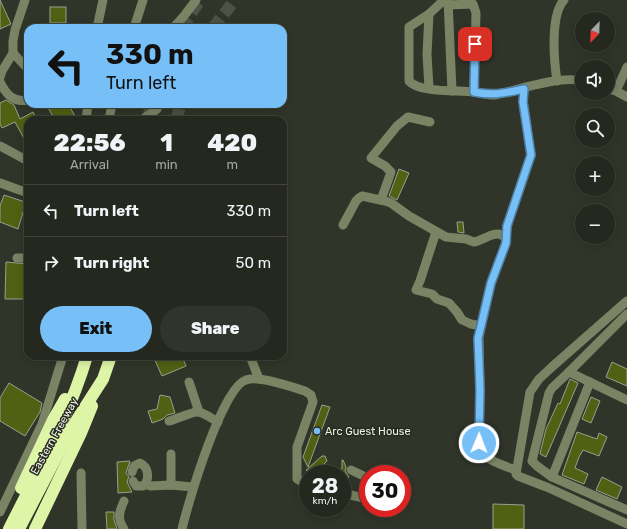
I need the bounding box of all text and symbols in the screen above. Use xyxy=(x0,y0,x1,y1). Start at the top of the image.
north arrow xyxy=(575,12,615,52)
map controls xyxy=(575,12,615,244)
pin xyxy=(458,27,492,61)
icon: arrive xyxy=(464,33,486,55)
text: 330 m xyxy=(106,38,194,71)
icon: left xyxy=(40,40,92,92)
button: sound xyxy=(575,60,615,100)
text: Turn left xyxy=(106,72,176,94)
button: search xyxy=(575,108,615,148)
text: 22:56 xyxy=(54,129,126,157)
text: 1 xyxy=(160,129,173,157)
text: 420 xyxy=(207,129,257,157)
button: + xyxy=(575,156,615,196)
text: Arrival xyxy=(70,157,109,172)
text: min xyxy=(155,157,178,172)
text: m xyxy=(227,157,238,172)
icon: left xyxy=(40,200,62,222)
text: Turn left xyxy=(74,202,139,220)
text: 330 m xyxy=(226,202,271,220)
button: − xyxy=(575,204,615,244)
icon: right xyxy=(40,252,62,274)
text: Turn right xyxy=(74,254,149,272)
text: 50 m xyxy=(236,254,271,272)
button: Exit xyxy=(40,306,152,352)
button: Share xyxy=(160,306,271,352)
street label: Eastern Freeway xyxy=(28,396,81,477)
position arrow xyxy=(458,422,500,464)
place label: Arc Guest House xyxy=(325,425,411,438)
marker: Arc Guest House xyxy=(312,426,322,436)
speed limit sign: 30 xyxy=(359,465,411,517)
text: 28 xyxy=(312,474,338,498)
text: km/h xyxy=(313,495,337,507)

